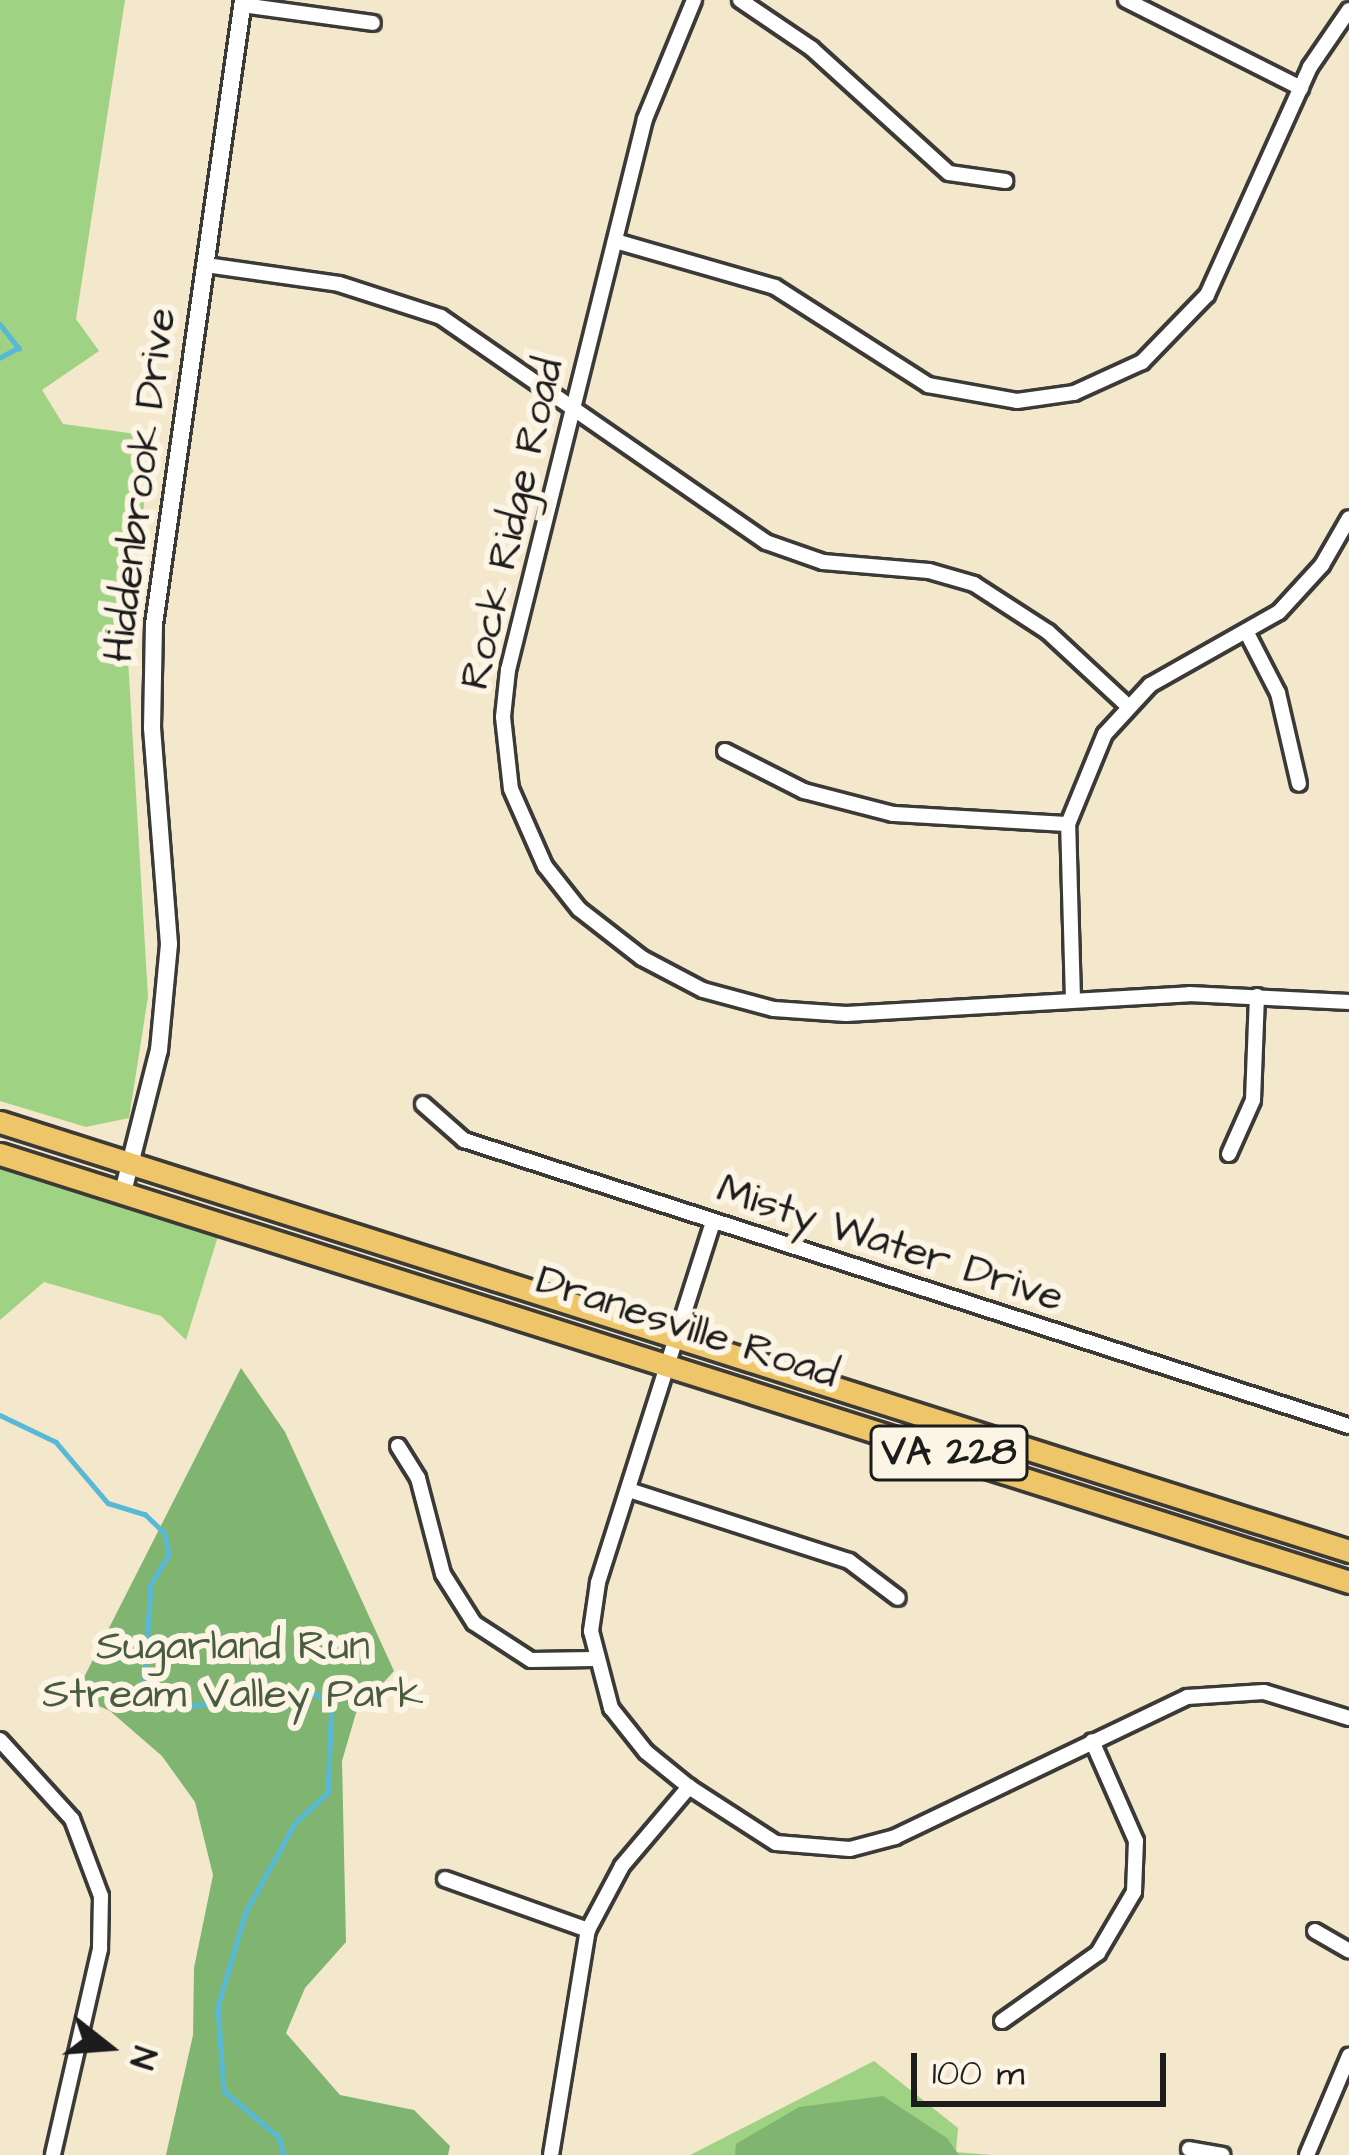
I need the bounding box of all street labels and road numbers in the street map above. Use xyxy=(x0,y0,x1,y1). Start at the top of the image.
street label: Hiddenbrook Drive xyxy=(94,305,188,665)
street label: Rock Ridge Road xyxy=(450,354,576,694)
street label: Misty Water Drive xyxy=(711,1164,1069,1324)
street label: Dranesville Road xyxy=(530,1256,844,1400)
road number: VA 228 xyxy=(868,1420,1030,1486)

